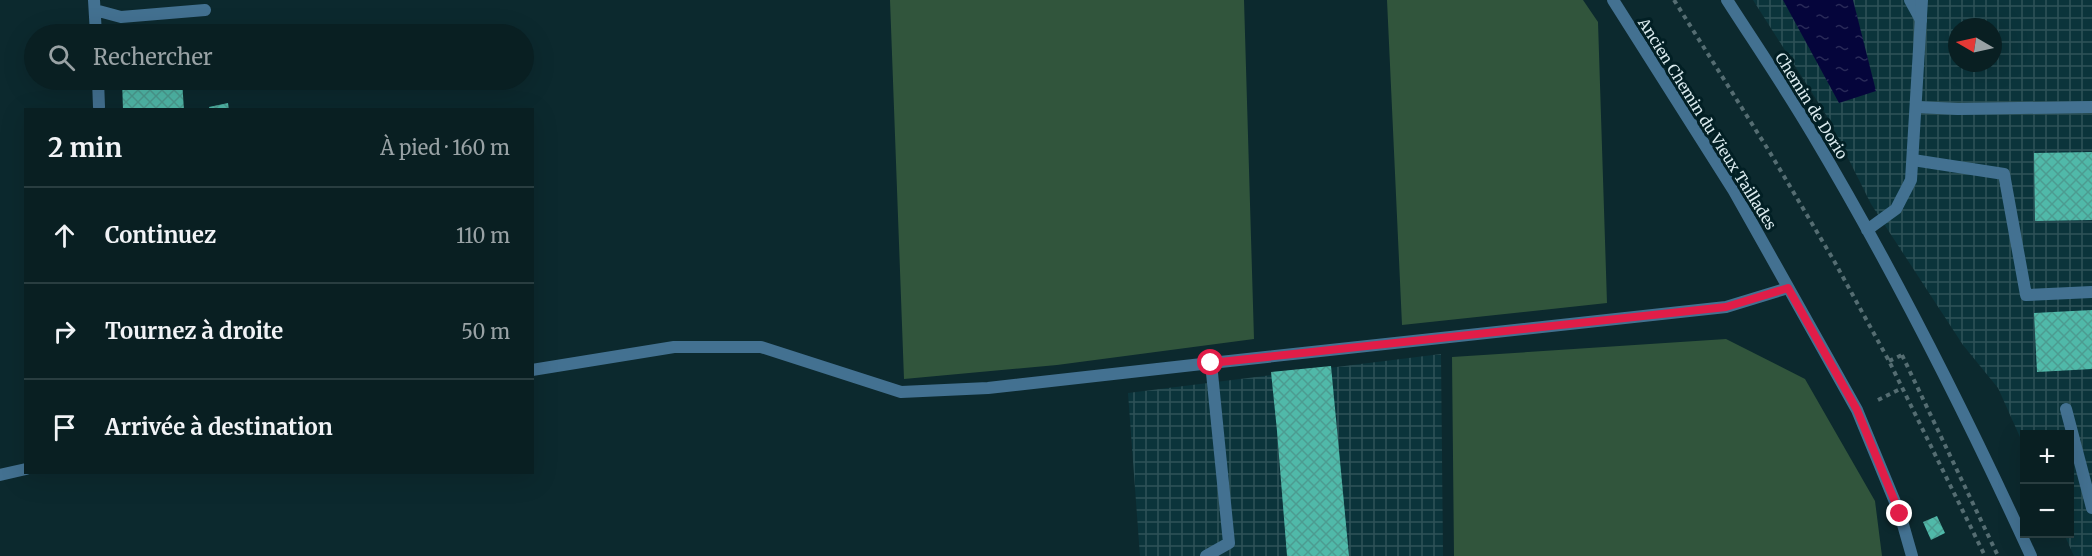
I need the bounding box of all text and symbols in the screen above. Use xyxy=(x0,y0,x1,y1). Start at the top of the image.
street label: Ancien Chemin du Vieux Taillades xyxy=(1634,13,1781,233)
north arrow xyxy=(1948,18,2002,72)
search box xyxy=(24,24,534,90)
icon: search xyxy=(45,41,78,74)
text: Rechercher xyxy=(93,43,213,71)
street label: Chemin de Dorio xyxy=(1771,49,1852,163)
text: 2 min xyxy=(48,131,122,164)
text: À pied · 160 m xyxy=(380,135,510,160)
icon: ahead xyxy=(48,219,81,252)
text: Continuez xyxy=(105,221,216,249)
text: 110 m xyxy=(456,223,510,248)
icon: right xyxy=(48,315,81,348)
text: Tournez à droite xyxy=(105,317,283,345)
text: 50 m xyxy=(461,319,510,344)
route start xyxy=(1197,349,1223,375)
icon: arrive xyxy=(48,411,81,444)
text: Arrivée à destination xyxy=(105,413,333,441)
map controls xyxy=(2020,430,2074,538)
button: + xyxy=(2020,430,2074,484)
button: − xyxy=(2020,484,2074,538)
route end xyxy=(1886,500,1912,526)

